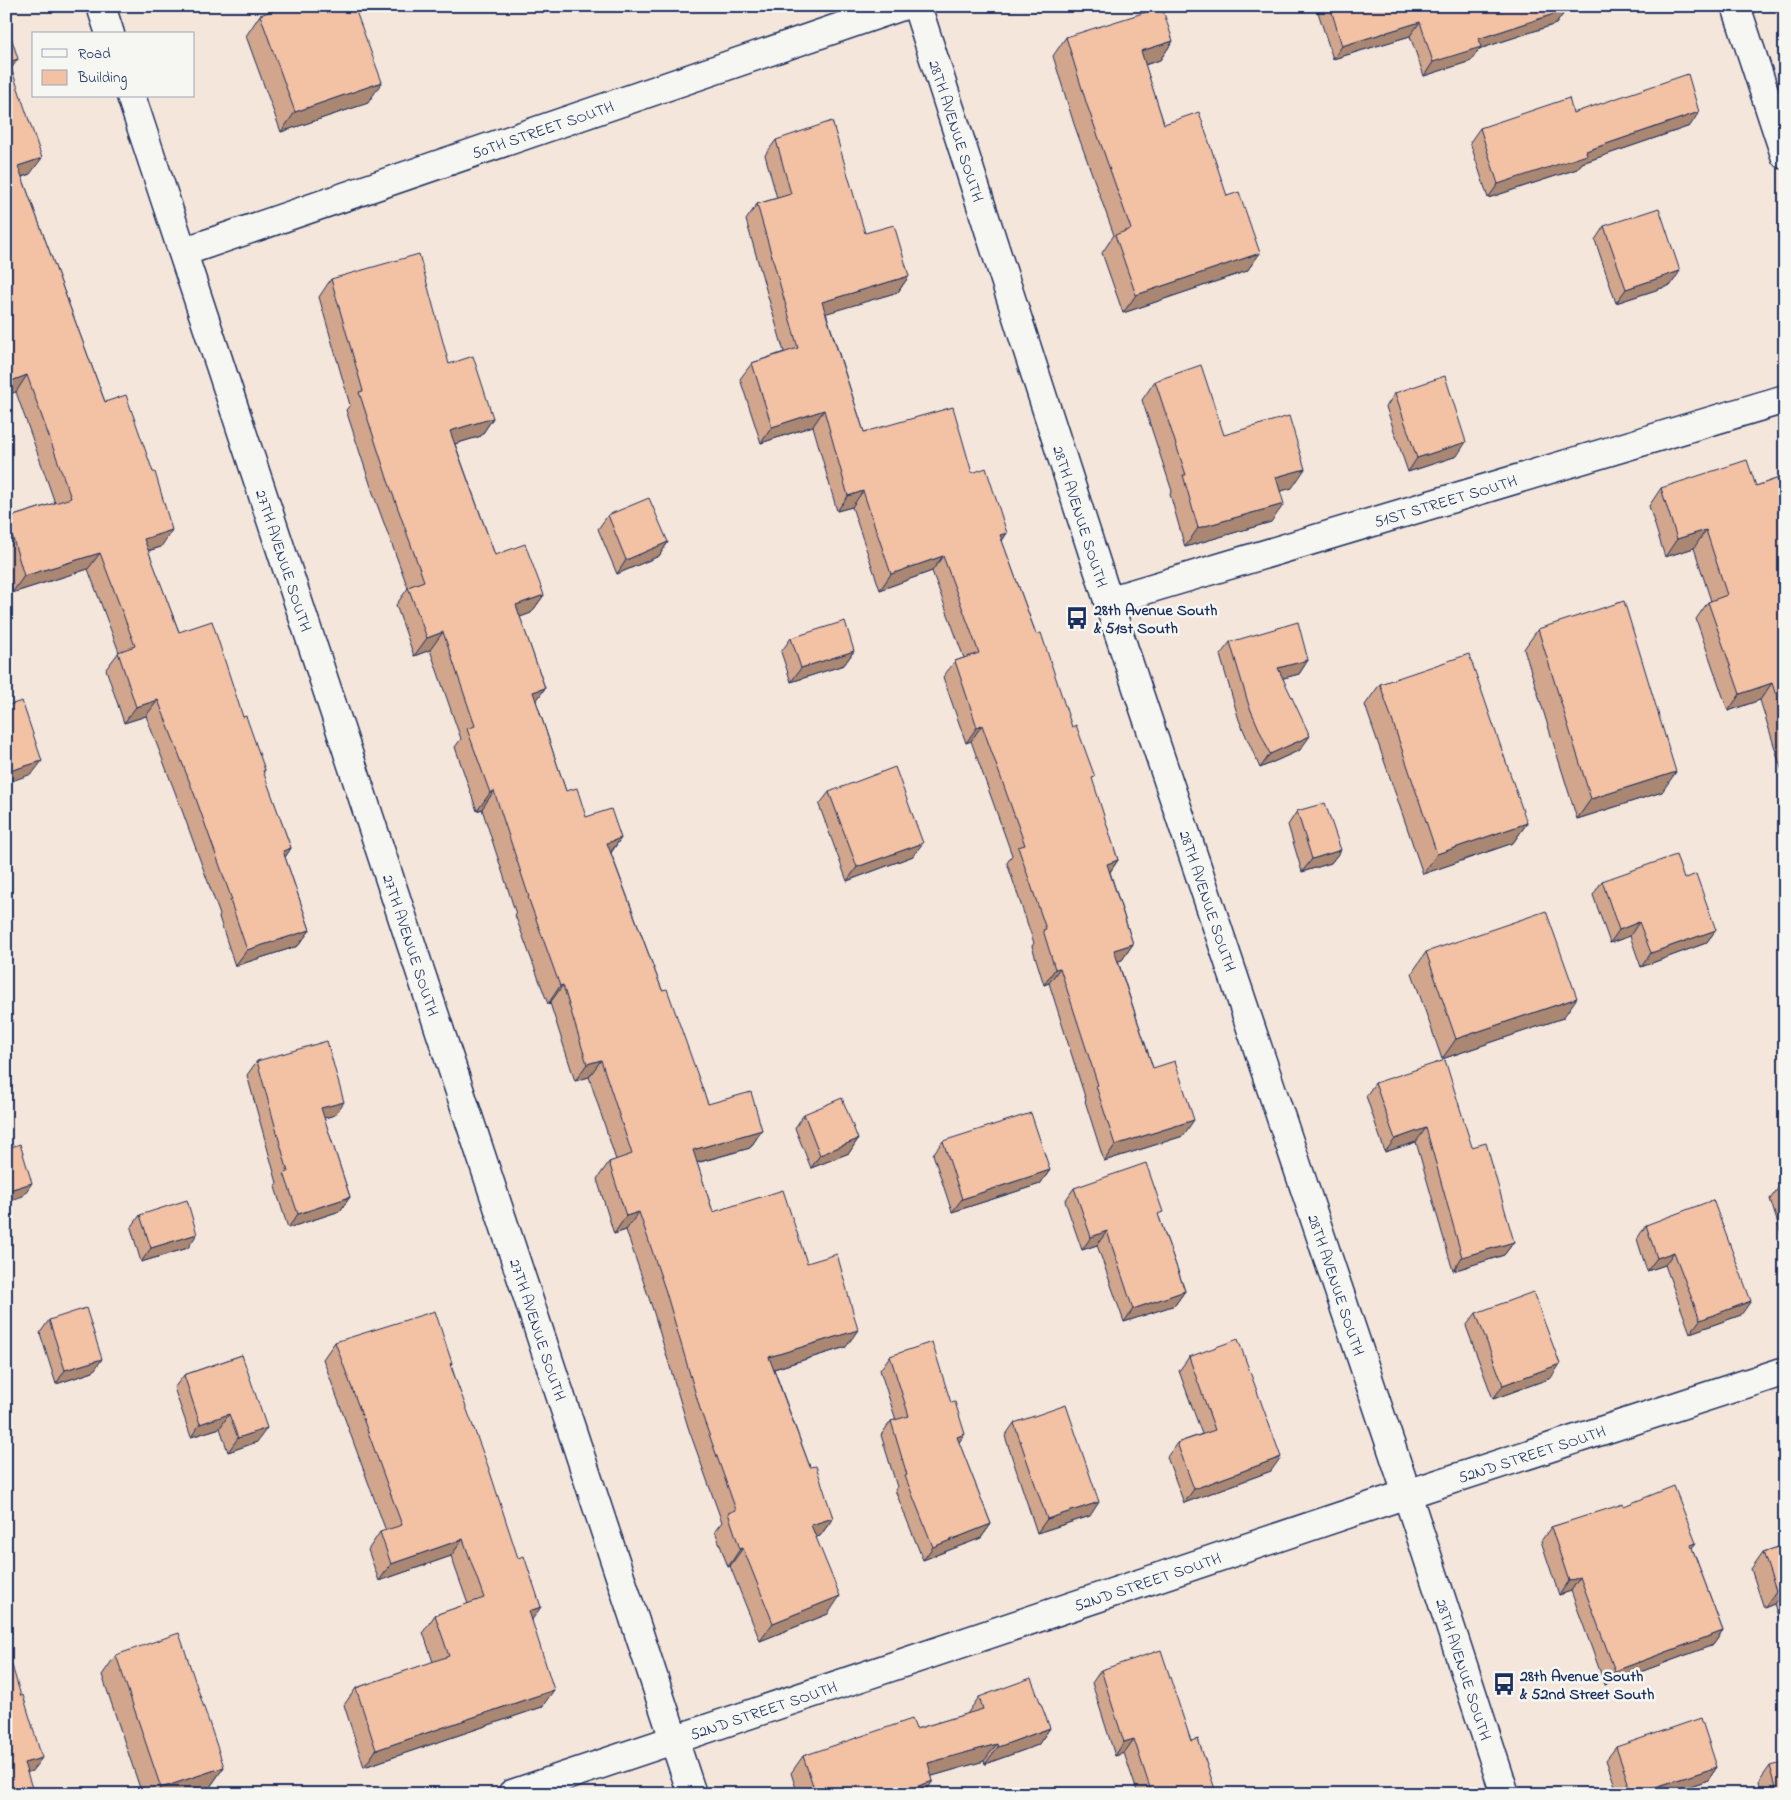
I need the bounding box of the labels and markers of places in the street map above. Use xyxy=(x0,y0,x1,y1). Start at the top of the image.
place label: 28th Avenue South & 51st South xyxy=(1093,599,1218,641)
bus stop icon: 28th Avenue South & 51st South xyxy=(1064,605,1090,631)
place label: 28th Avenue South & 52nd Street South xyxy=(1519,1665,1655,1707)
bus stop icon: 28th Avenue South & 52nd Street South xyxy=(1491,1671,1517,1697)

